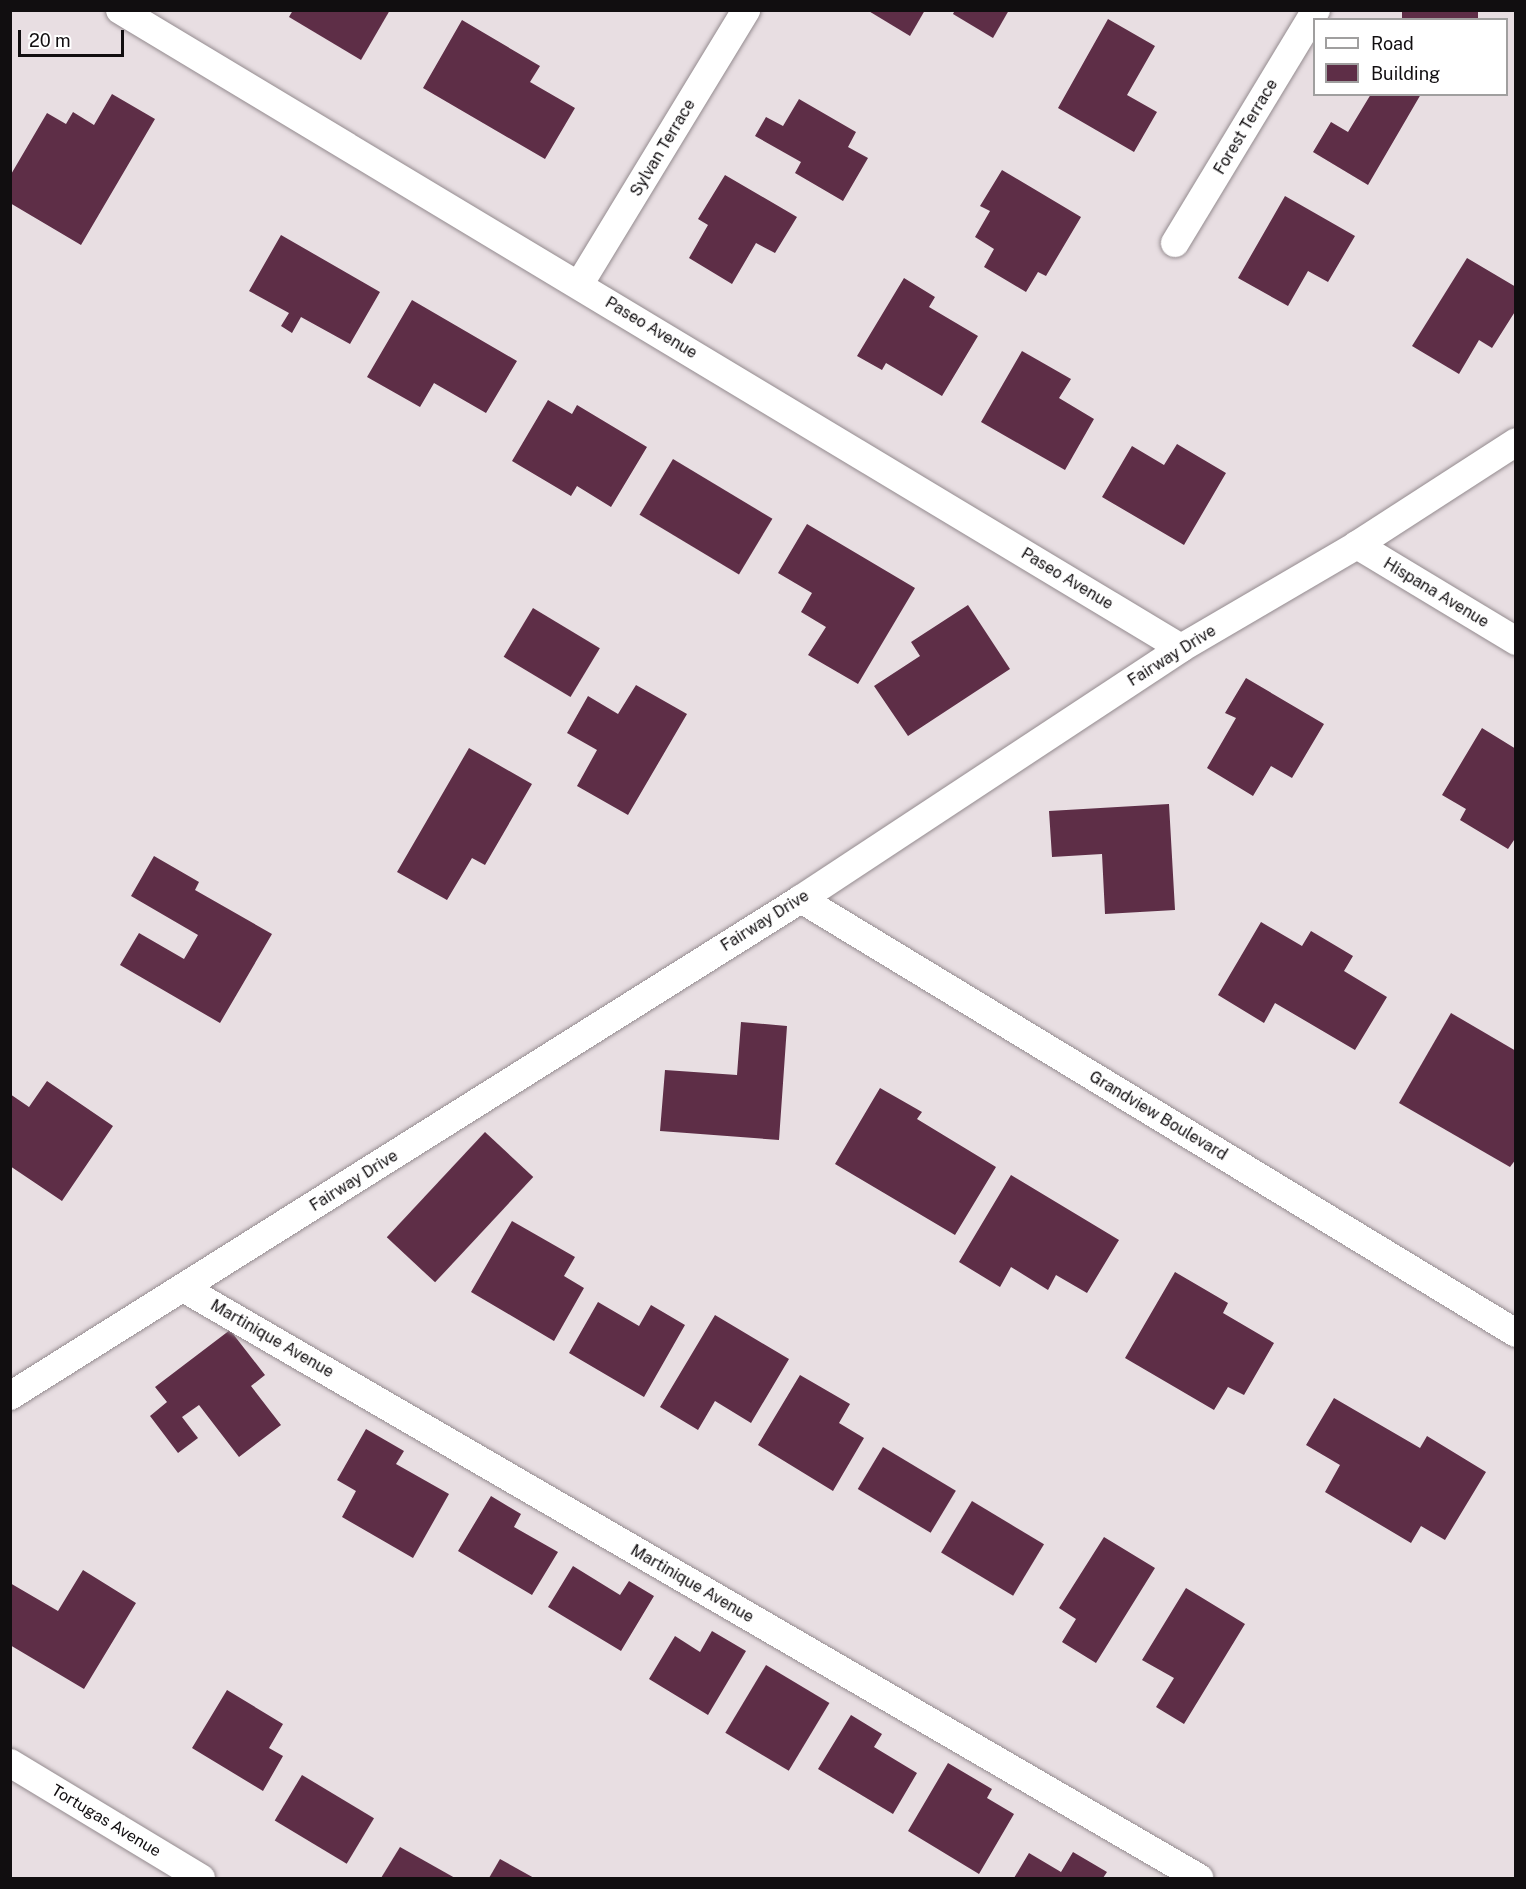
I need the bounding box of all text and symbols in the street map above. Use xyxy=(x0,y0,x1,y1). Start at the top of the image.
scale bar xyxy=(21,18,128,56)
legend xyxy=(1313,18,1508,96)
text: 20 m xyxy=(29,30,71,51)
text: Road xyxy=(1371,33,1414,54)
text: Building xyxy=(1371,63,1440,84)
street label: Forest Terrace xyxy=(1210,76,1282,178)
street label: Sylvan Terrace xyxy=(626,96,700,200)
street label: Paseo Avenue xyxy=(602,293,700,363)
street label: Paseo Avenue xyxy=(1018,544,1116,614)
street label: Hispana Avenue xyxy=(1380,554,1492,632)
street label: Fairway Drive xyxy=(1124,621,1220,691)
street label: Fairway Drive xyxy=(717,886,813,956)
street label: Grandview Boulevard xyxy=(1086,1067,1230,1165)
street label: Fairway Drive xyxy=(306,1146,402,1216)
street label: Martinique Avenue xyxy=(207,1296,337,1382)
street label: Martinique Avenue xyxy=(627,1541,757,1627)
street label: Tortugas Avenue xyxy=(48,1781,164,1861)

